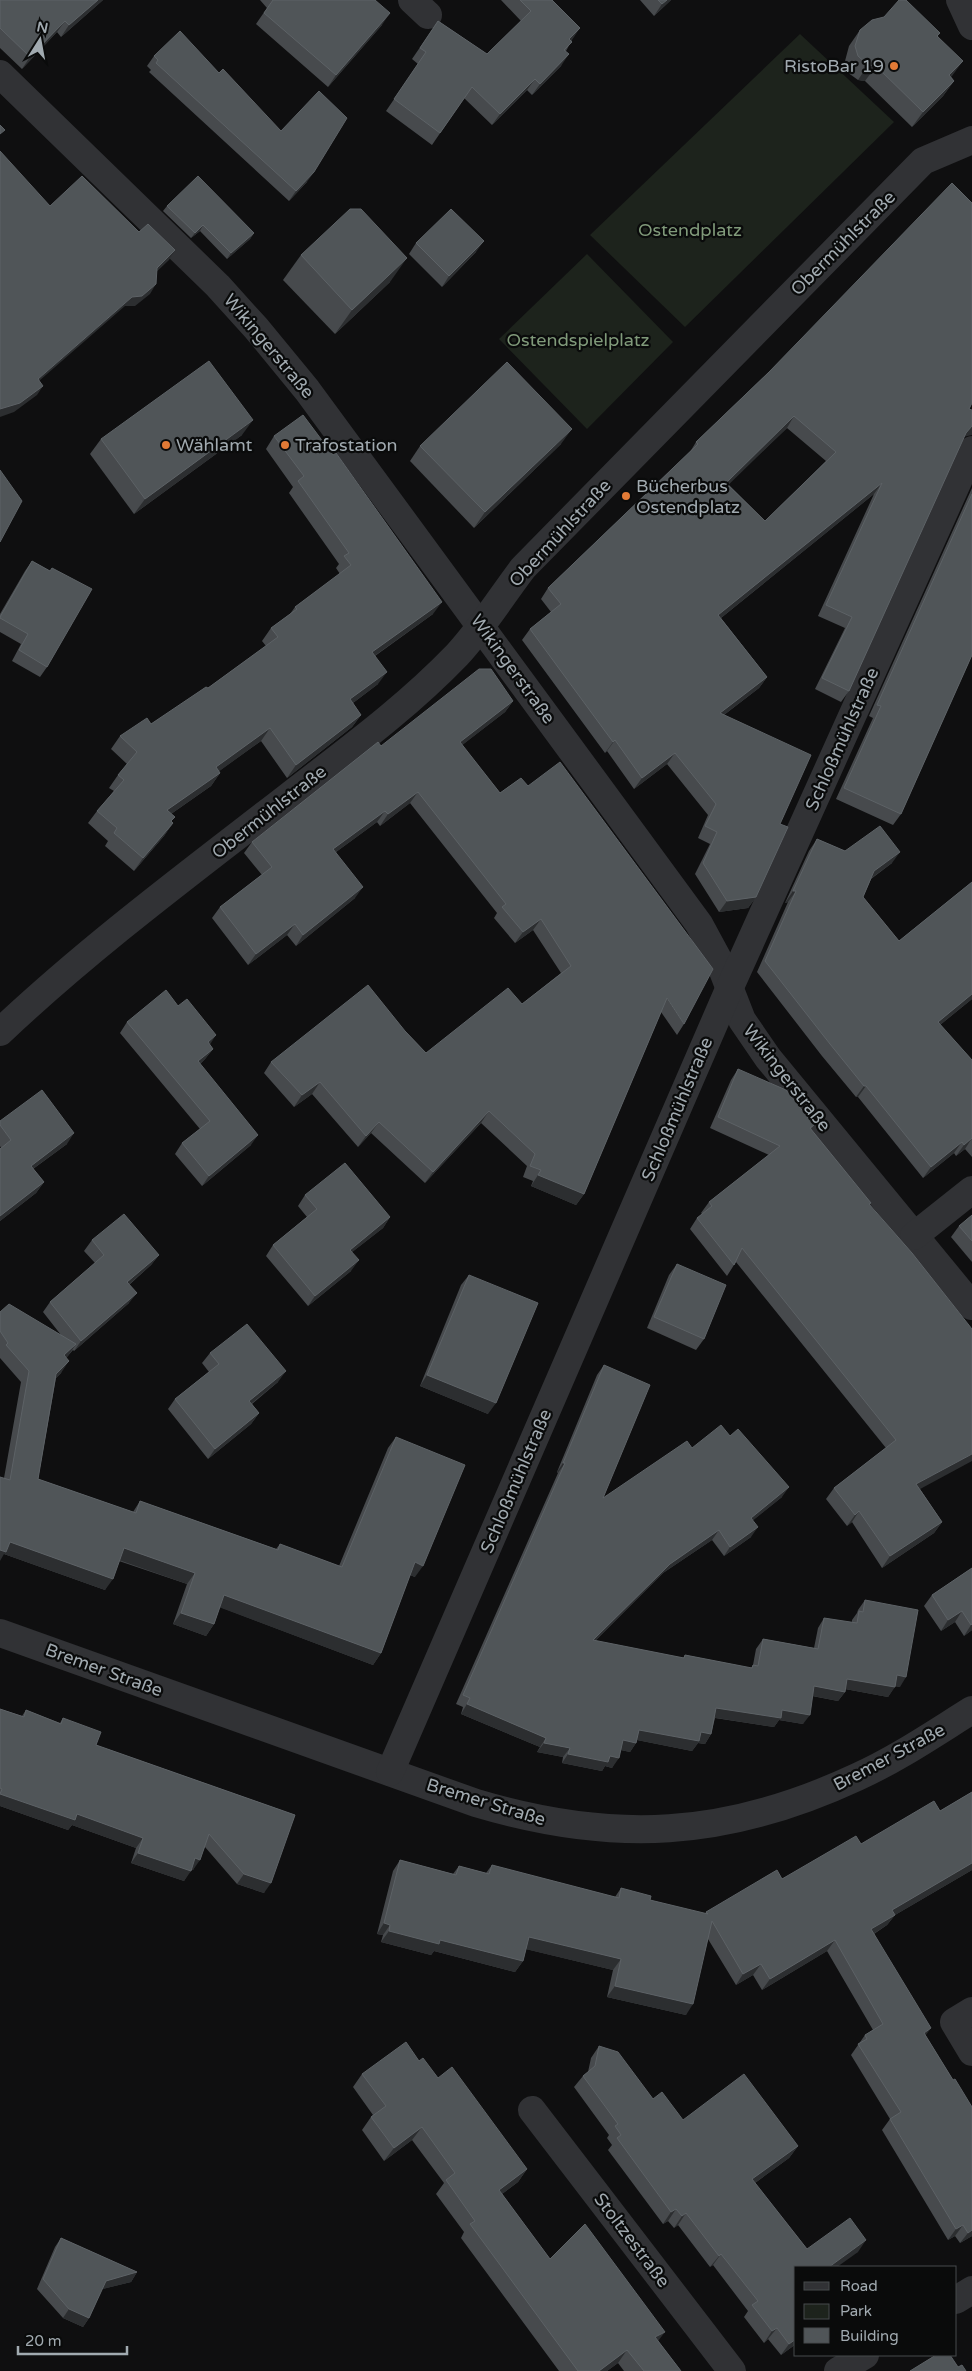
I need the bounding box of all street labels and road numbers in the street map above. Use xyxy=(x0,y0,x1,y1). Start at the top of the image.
street label: Obermühlstraße xyxy=(786,186,900,300)
street label: Wikingerstraße xyxy=(219,289,319,403)
street label: Obermühlstraße xyxy=(504,475,616,591)
street label: Wikingerstraße xyxy=(466,610,560,728)
street label: Schloßmühlstraße xyxy=(801,664,883,814)
street label: Obermühlstraße xyxy=(207,760,331,864)
street label: Wikingerstraße xyxy=(738,1020,836,1136)
street label: Schloßmühlstraße xyxy=(637,1034,717,1184)
street label: Schloßmühlstraße xyxy=(476,1406,556,1556)
street label: Bremer Straße xyxy=(42,1639,166,1701)
street label: Bremer Straße xyxy=(829,1718,949,1796)
street label: Bremer Straße xyxy=(424,1773,548,1831)
street label: Stoltzestraße xyxy=(589,2188,675,2292)

